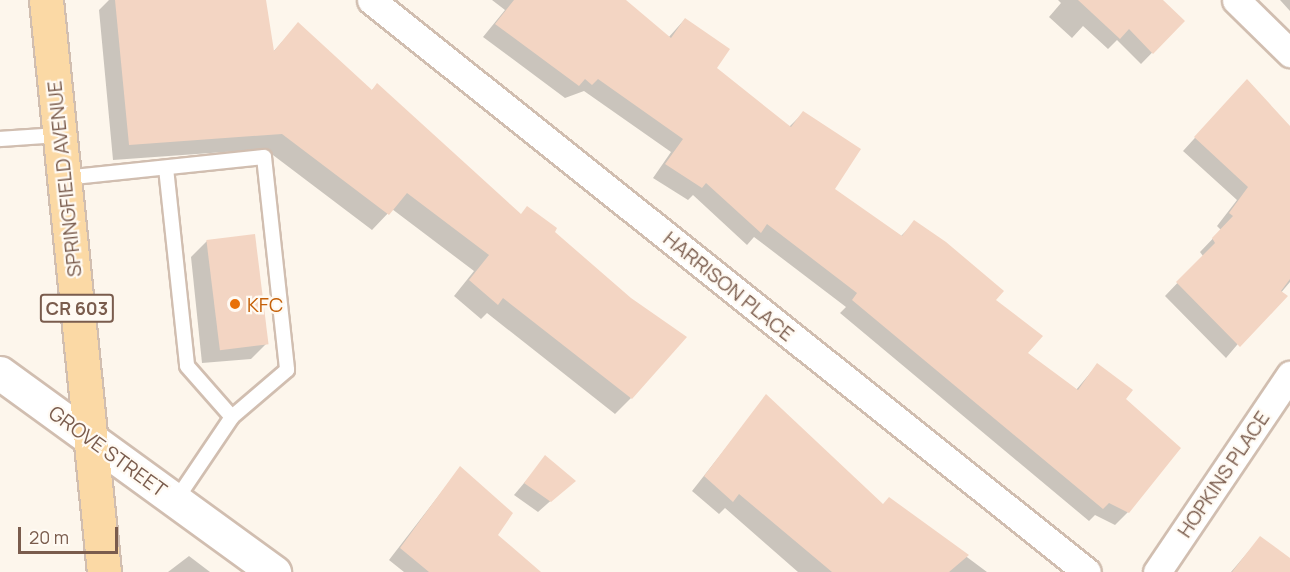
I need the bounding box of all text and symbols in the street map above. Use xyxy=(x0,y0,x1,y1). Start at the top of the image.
street label: SPRINGFIELD AVENUE xyxy=(42,80,86,278)
street label: HARRISON PLACE xyxy=(659,226,799,346)
place label: KFC xyxy=(247,292,283,316)
road number: CR 603 xyxy=(40,293,115,323)
marker: KFC xyxy=(228,297,242,311)
street label: GROVE STREET xyxy=(44,400,172,502)
street label: HOPKINS PLACE xyxy=(1172,406,1274,542)
scale bar xyxy=(21,515,122,553)
text: 20 m xyxy=(29,525,69,549)

